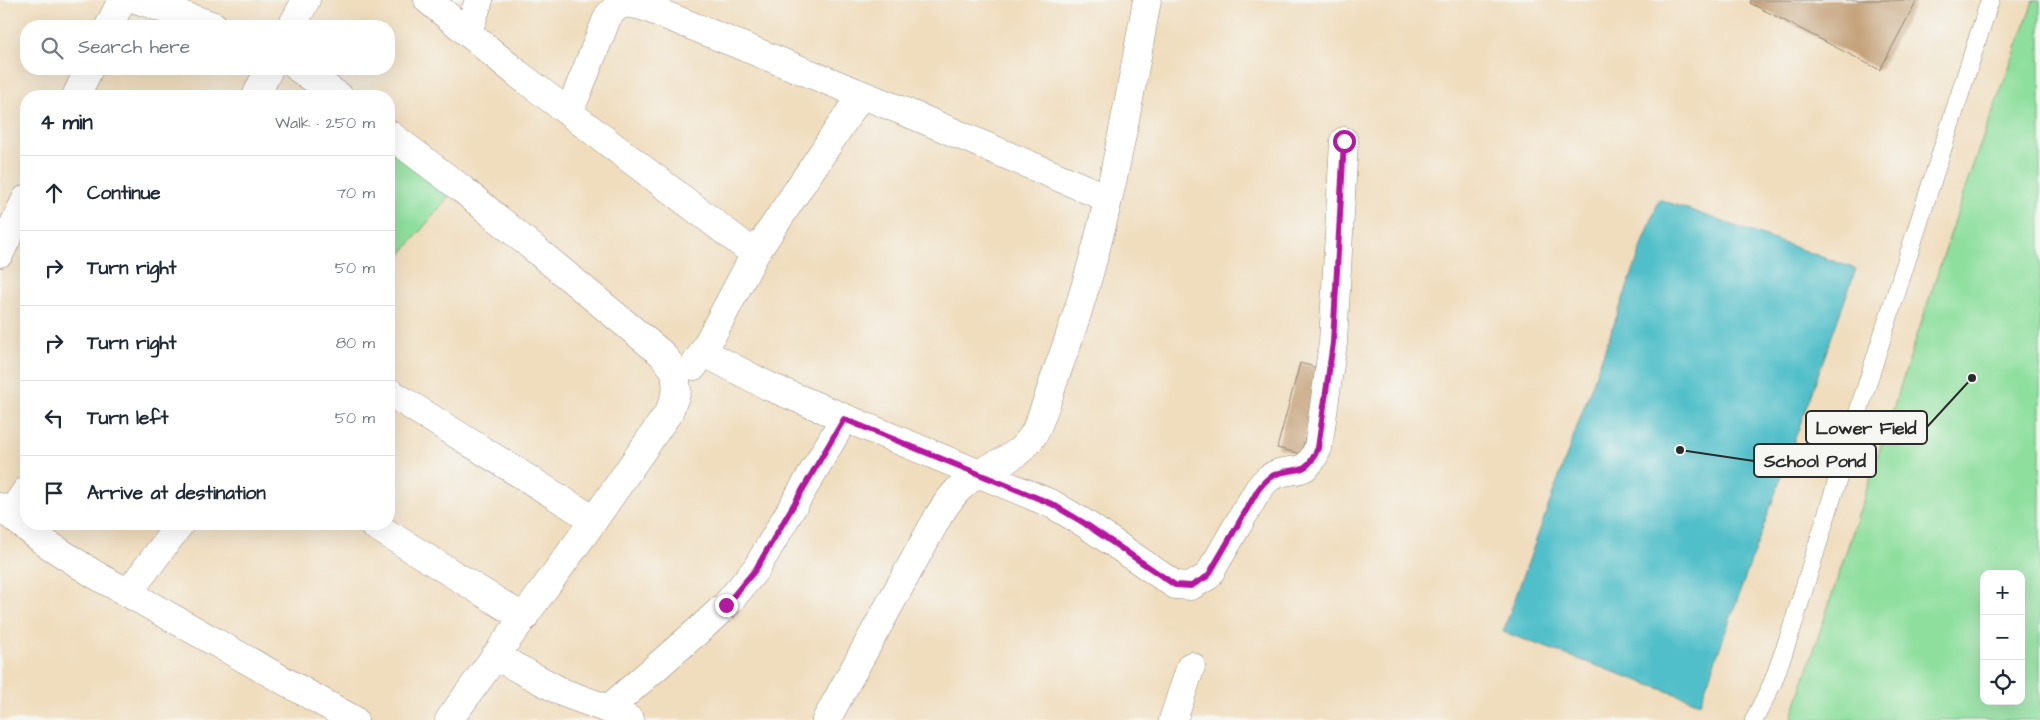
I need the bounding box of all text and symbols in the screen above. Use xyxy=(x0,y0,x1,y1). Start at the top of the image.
search box xyxy=(20,20,395,75)
icon: search xyxy=(38,34,66,62)
text: Search here xyxy=(78,34,190,61)
text: 4 min xyxy=(40,108,93,137)
text: Walk · 250 m xyxy=(275,112,375,134)
route start xyxy=(1333,130,1356,153)
icon: ahead xyxy=(40,179,68,207)
text: Continue xyxy=(87,180,161,207)
text: 70 m xyxy=(336,182,375,204)
icon: right xyxy=(40,254,68,282)
text: Turn right xyxy=(87,255,176,282)
text: 50 m xyxy=(335,257,375,279)
icon: right xyxy=(40,329,68,357)
text: Turn right xyxy=(87,330,176,357)
text: 80 m xyxy=(336,332,375,354)
icon: left xyxy=(40,404,68,432)
text: Turn left xyxy=(87,405,168,432)
text: 50 m xyxy=(335,407,375,429)
callout: Lower Field xyxy=(1806,411,1927,444)
text: Lower Field xyxy=(1815,416,1917,441)
callout: School Pond xyxy=(1754,444,1876,477)
text: School Pond xyxy=(1763,449,1867,474)
icon: arrive xyxy=(40,479,68,507)
text: Arrive at destination xyxy=(87,480,266,507)
map controls xyxy=(1980,570,2025,705)
button: + xyxy=(1980,570,2025,615)
route end xyxy=(715,594,738,617)
button: − xyxy=(1980,615,2025,660)
button: locate xyxy=(1980,660,2025,705)

